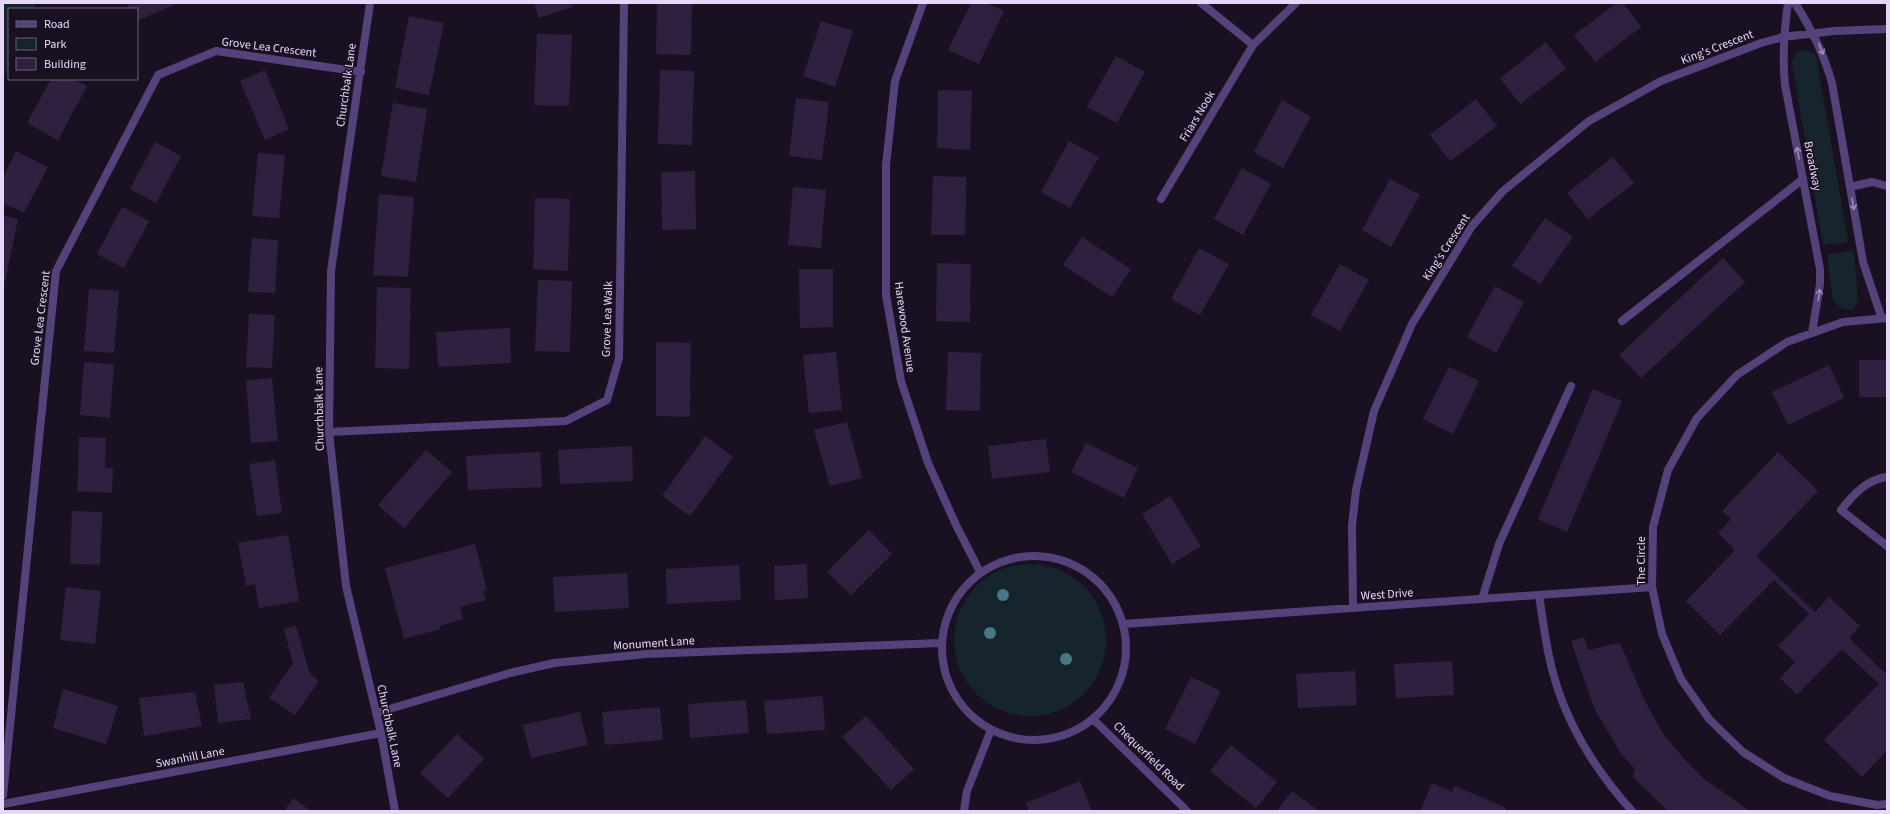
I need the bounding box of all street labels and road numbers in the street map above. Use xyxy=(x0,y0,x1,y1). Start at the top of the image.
street label: King's Crescent xyxy=(1678,26,1756,69)
street label: Grove Lea Crescent xyxy=(221,33,317,62)
street label: Churchbalk Lane xyxy=(332,42,361,128)
street label: Friars Nook xyxy=(1175,87,1219,145)
street label: Broadway xyxy=(1799,140,1826,193)
street label: King's Crescent xyxy=(1418,211,1474,284)
street label: Grove Lea Crescent xyxy=(26,270,55,366)
street label: Grove Lea Walk xyxy=(598,281,617,357)
street label: Harewood Avenue xyxy=(890,281,919,374)
street label: Churchbalk Lane xyxy=(310,367,329,451)
street label: The Circle xyxy=(1633,536,1650,586)
street label: West Drive xyxy=(1360,584,1414,605)
street label: Monument Lane xyxy=(613,632,695,655)
street label: Churchbalk Lane xyxy=(372,683,407,769)
street label: Chequerfield Road xyxy=(1109,718,1188,795)
street label: Swanhill Lane xyxy=(154,742,226,773)

